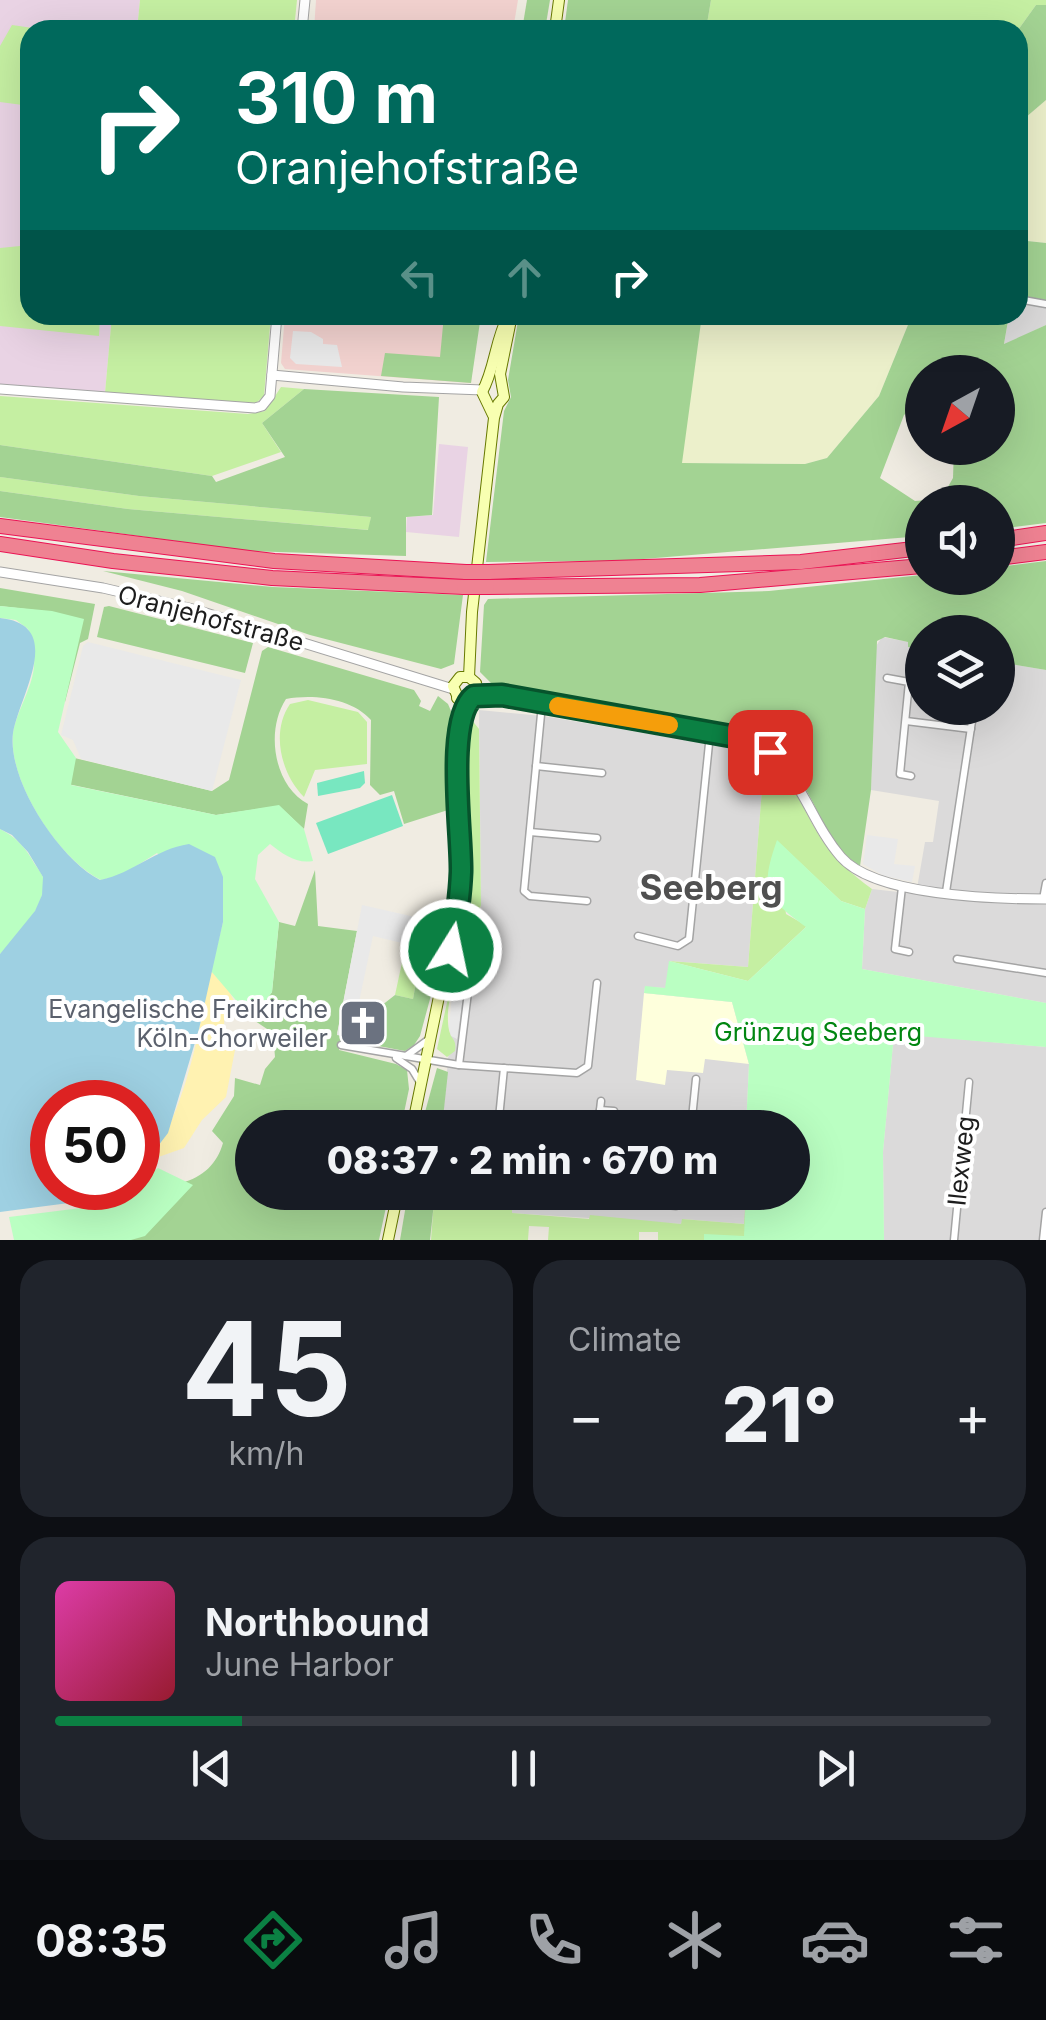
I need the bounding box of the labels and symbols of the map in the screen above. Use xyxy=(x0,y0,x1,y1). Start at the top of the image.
north arrow xyxy=(905,355,1015,465)
street label: Oranjehofstraße xyxy=(115,579,307,657)
pin xyxy=(728,710,813,795)
district label: Seeberg xyxy=(639,866,783,908)
position arrow xyxy=(399,898,503,1002)
place label: Evangelische Freikirche Köln-Chorweiler xyxy=(48,994,328,1053)
church icon: Evangelische Freikirche Köln-Chorweiler xyxy=(337,997,389,1049)
park label: Grünzug Seeberg xyxy=(714,1017,922,1047)
speed limit sign: 50 xyxy=(30,1080,160,1210)
street label: Ilexweg xyxy=(941,1114,981,1208)

